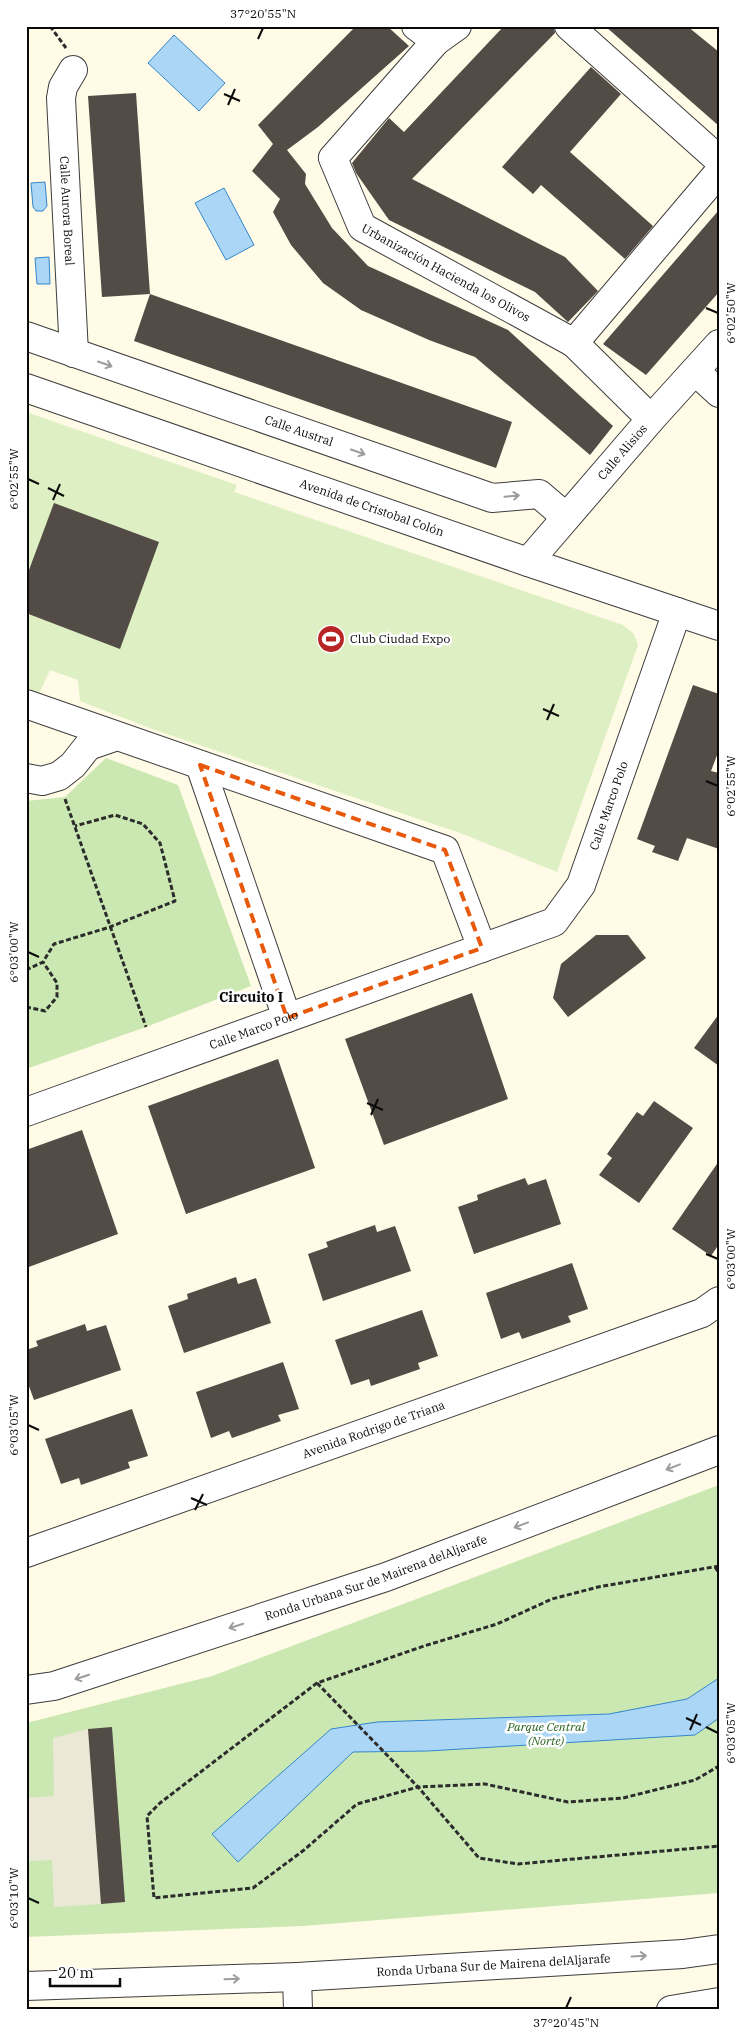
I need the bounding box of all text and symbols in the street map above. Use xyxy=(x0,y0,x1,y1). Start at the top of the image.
text: 37°20'55"N xyxy=(230,6,296,21)
street label: Calle Aurora Boreal xyxy=(57,156,78,267)
street label: Urbanización Hacienda los Olivos xyxy=(359,220,533,325)
text: 6°02'50"W xyxy=(723,282,738,344)
one-way arrow xyxy=(97,360,112,369)
street label: Calle Austral xyxy=(263,412,336,449)
street label: Calle Alisios xyxy=(594,421,650,483)
text: 6°02'55"W xyxy=(6,448,21,510)
one-way arrow xyxy=(349,448,365,457)
street label: Avenida de Cristobal Colón xyxy=(298,475,446,539)
one-way arrow xyxy=(504,491,520,501)
sports icon: Club Ciudad Expo xyxy=(316,624,346,654)
place label: Club Ciudad Expo xyxy=(350,631,451,646)
text: 6°02'55"W xyxy=(723,755,738,817)
street label: Calle Marco Polo xyxy=(586,759,631,852)
text: 6°03'00"W xyxy=(6,921,21,983)
district label: Circuito I xyxy=(219,988,283,1006)
street label: Calle Marco Polo xyxy=(207,1007,300,1052)
text: 6°03'00"W xyxy=(723,1228,738,1290)
text: 6°03'05"W xyxy=(6,1394,21,1456)
street label: Avenida Rodrigo de Triana xyxy=(300,1397,447,1461)
one-way arrow xyxy=(666,1463,681,1472)
one-way arrow xyxy=(514,1521,530,1530)
street label: Ronda Urbana Sur de Mairena delAljarafe xyxy=(263,1531,489,1623)
one-way arrow xyxy=(229,1622,245,1631)
one-way arrow xyxy=(74,1672,90,1682)
text: 6°03'05"W xyxy=(723,1702,738,1764)
park label: Parque Central (Norte) xyxy=(506,1719,585,1748)
text: 6°03'10"W xyxy=(6,1867,21,1929)
street label: Ronda Urbana Sur de Mairena delAljarafe xyxy=(376,1950,611,1979)
one-way arrow xyxy=(631,1952,647,1961)
scale bar xyxy=(50,1956,120,1988)
text: 20 m xyxy=(58,1963,94,1982)
one-way arrow xyxy=(224,1974,240,1984)
text: 37°20'45"N xyxy=(533,2015,599,2030)

